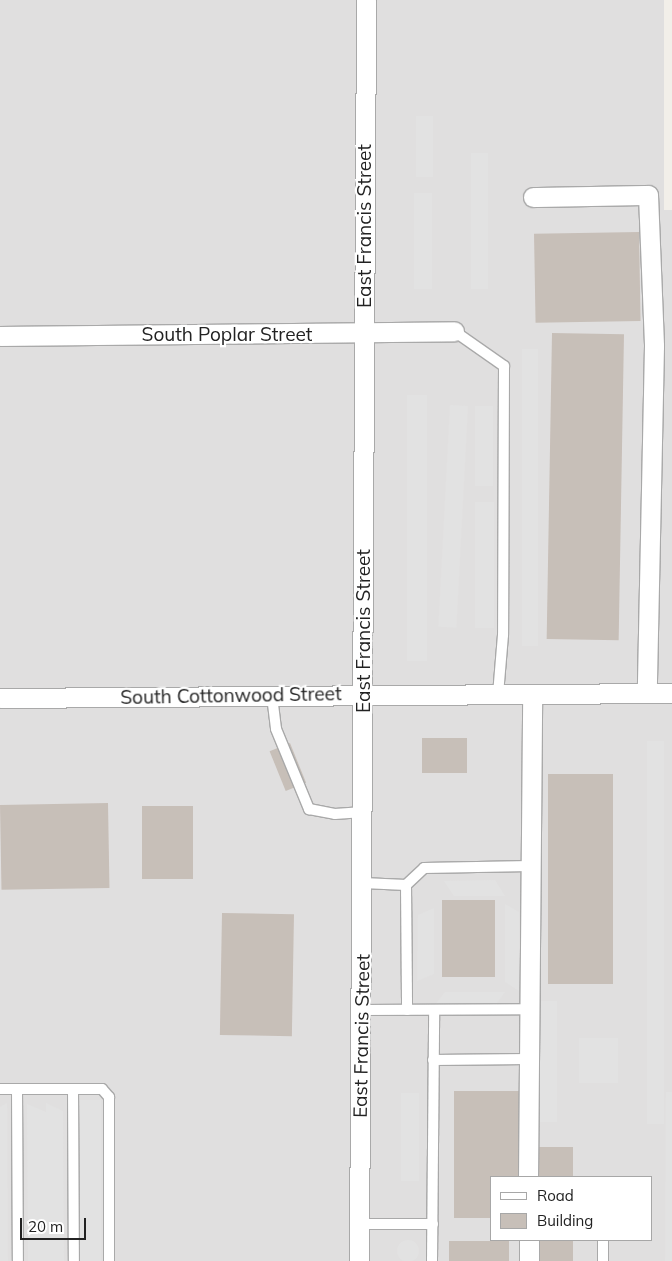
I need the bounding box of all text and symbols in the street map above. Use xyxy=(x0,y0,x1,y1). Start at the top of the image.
street label: East Francis Street xyxy=(354,144,376,308)
street label: South Poplar Street xyxy=(142,324,312,346)
street label: East Francis Street xyxy=(353,549,375,713)
street label: South Cottonwood Street xyxy=(120,683,342,709)
street label: East Francis Street xyxy=(349,954,375,1118)
legend xyxy=(490,1176,652,1241)
text: Road xyxy=(537,1186,574,1205)
scale bar xyxy=(22,1208,89,1240)
text: Building xyxy=(537,1211,593,1230)
text: 20 m xyxy=(28,1217,63,1236)

